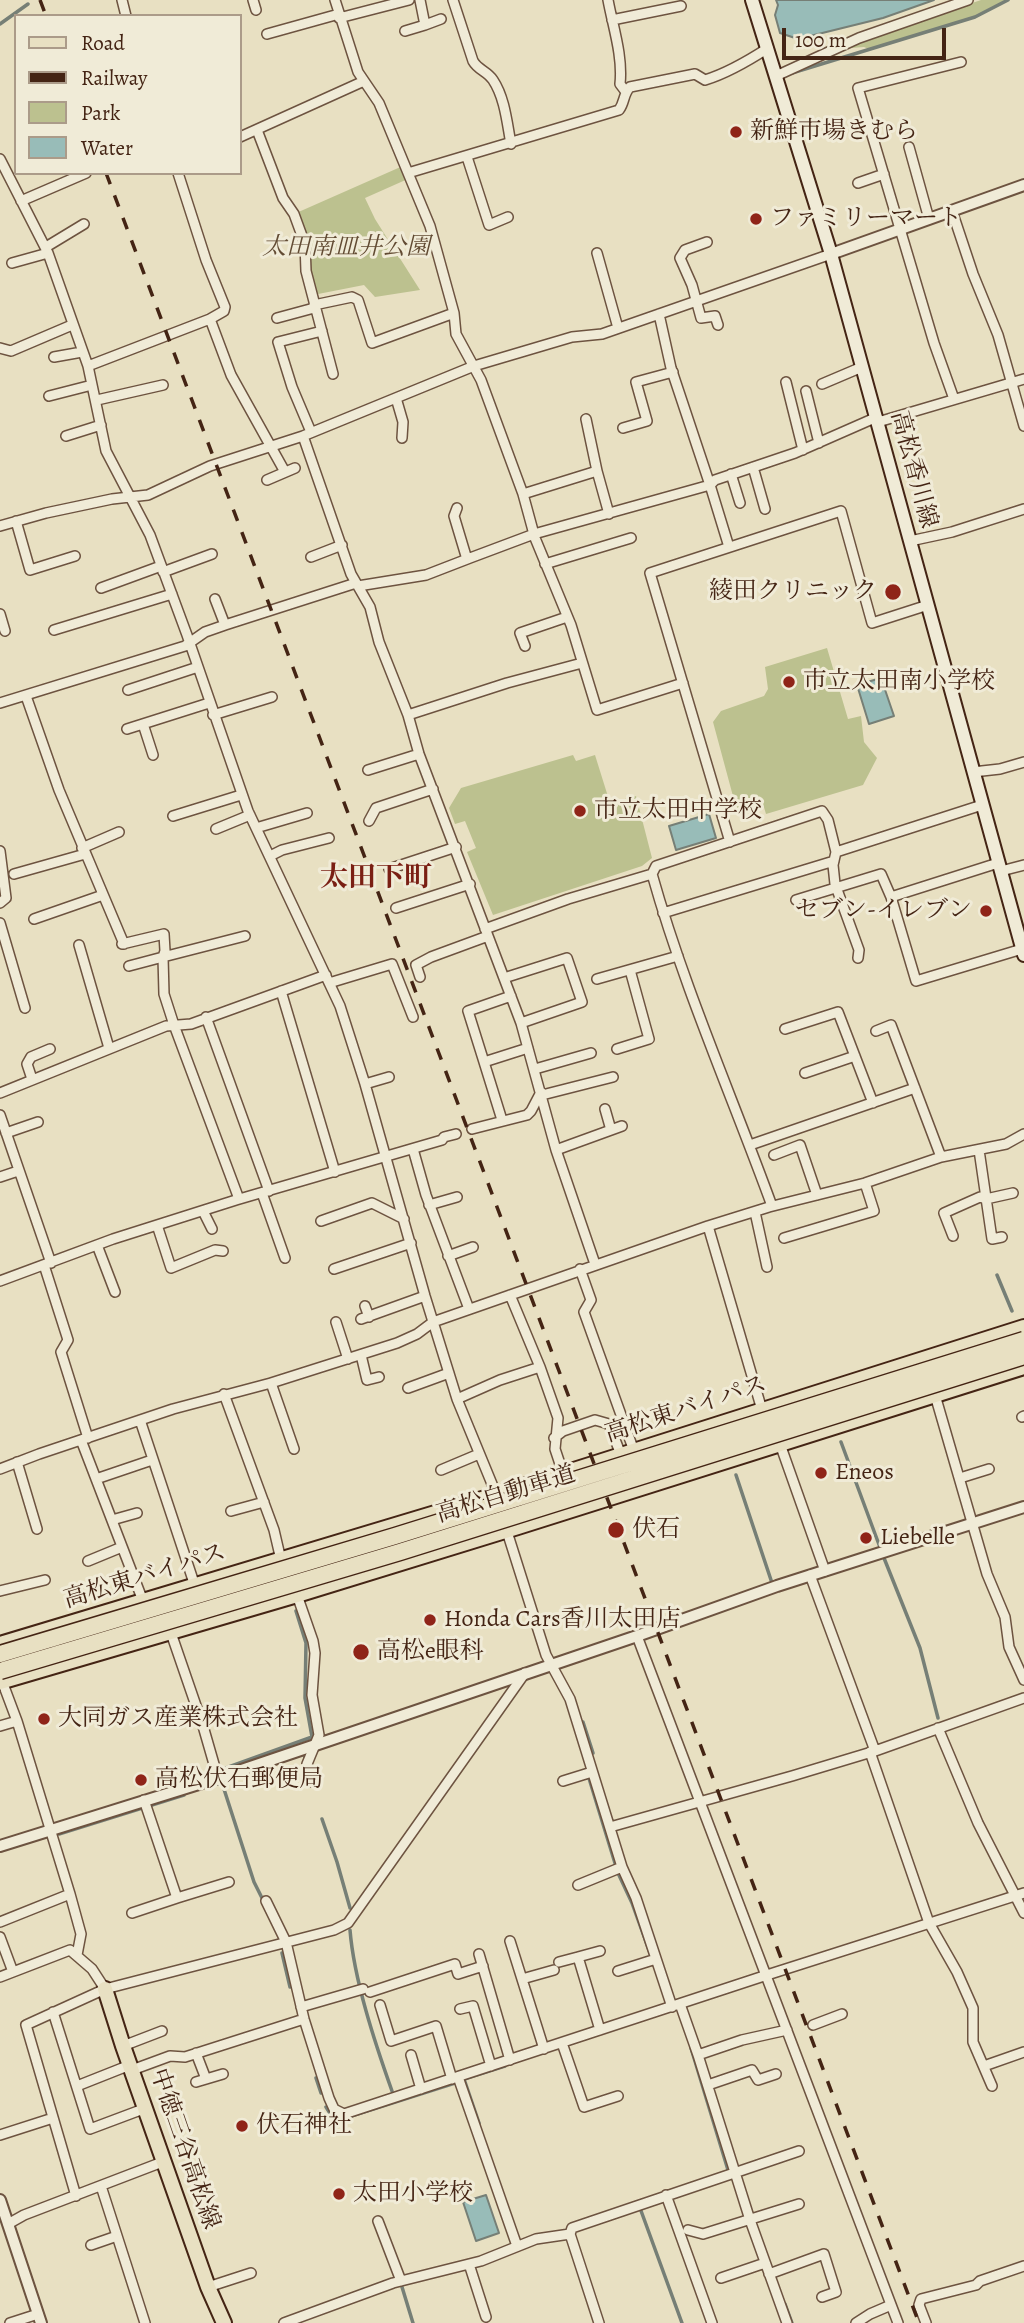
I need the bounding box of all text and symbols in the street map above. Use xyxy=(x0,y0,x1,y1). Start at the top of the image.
legend xyxy=(14,14,242,175)
scale bar xyxy=(786,14,950,58)
text: 100 m xyxy=(795,26,846,54)
text: Road xyxy=(81,29,125,57)
text: Railway xyxy=(81,64,147,92)
text: Park xyxy=(81,99,120,127)
place label: 新鮮市場きむら xyxy=(750,118,918,146)
marker: 新鮮市場きむら xyxy=(728,124,744,140)
text: Water xyxy=(81,134,133,162)
place label: ファミリーマート xyxy=(770,205,962,233)
marker: ファミリーマート xyxy=(748,211,764,227)
park label: 太田南皿井公園 xyxy=(262,234,430,262)
street label: 高松香川線 xyxy=(884,408,942,532)
place label: 綾田クリニック xyxy=(709,578,877,606)
marker: 綾田クリニック xyxy=(883,582,903,602)
place label: 市立太田南小学校 xyxy=(803,668,995,696)
marker: 市立太田南小学校 xyxy=(781,674,797,690)
place label: 市立太田中学校 xyxy=(594,797,762,825)
marker: 市立太田中学校 xyxy=(572,803,588,819)
district label: 太田下町 xyxy=(320,862,432,896)
place label: セブン-イレブン xyxy=(795,897,972,925)
marker: セブン-イレブン xyxy=(978,903,994,919)
street label: 高松東バイパス xyxy=(602,1370,770,1450)
place label: Eneos xyxy=(835,1459,894,1487)
street label: 高松自動車道 xyxy=(433,1460,579,1530)
marker: Eneos xyxy=(813,1465,829,1481)
place label: 伏石 xyxy=(632,1516,680,1544)
marker: 伏石 xyxy=(606,1520,626,1540)
place label: Liebelle xyxy=(880,1524,955,1552)
marker: Liebelle xyxy=(858,1530,874,1546)
street label: 高松東バイパス xyxy=(60,1539,230,1615)
place label: Honda Cars香川太田店 xyxy=(444,1606,681,1634)
marker: Honda Cars香川太田店 xyxy=(422,1612,438,1628)
place label: 高松e眼科 xyxy=(377,1638,484,1666)
marker: 高松e眼科 xyxy=(351,1642,371,1662)
place label: 大同ガス産業株式会社 xyxy=(58,1705,298,1733)
marker: 大同ガス産業株式会社 xyxy=(36,1711,52,1727)
place label: 高松伏石郵便局 xyxy=(155,1766,323,1794)
marker: 高松伏石郵便局 xyxy=(133,1772,149,1788)
street label: 中徳三谷高松線 xyxy=(143,2065,225,2233)
place label: 伏石神社 xyxy=(256,2112,352,2140)
marker: 伏石神社 xyxy=(234,2118,250,2134)
place label: 太田小学校 xyxy=(353,2180,473,2208)
marker: 太田小学校 xyxy=(331,2186,347,2202)

